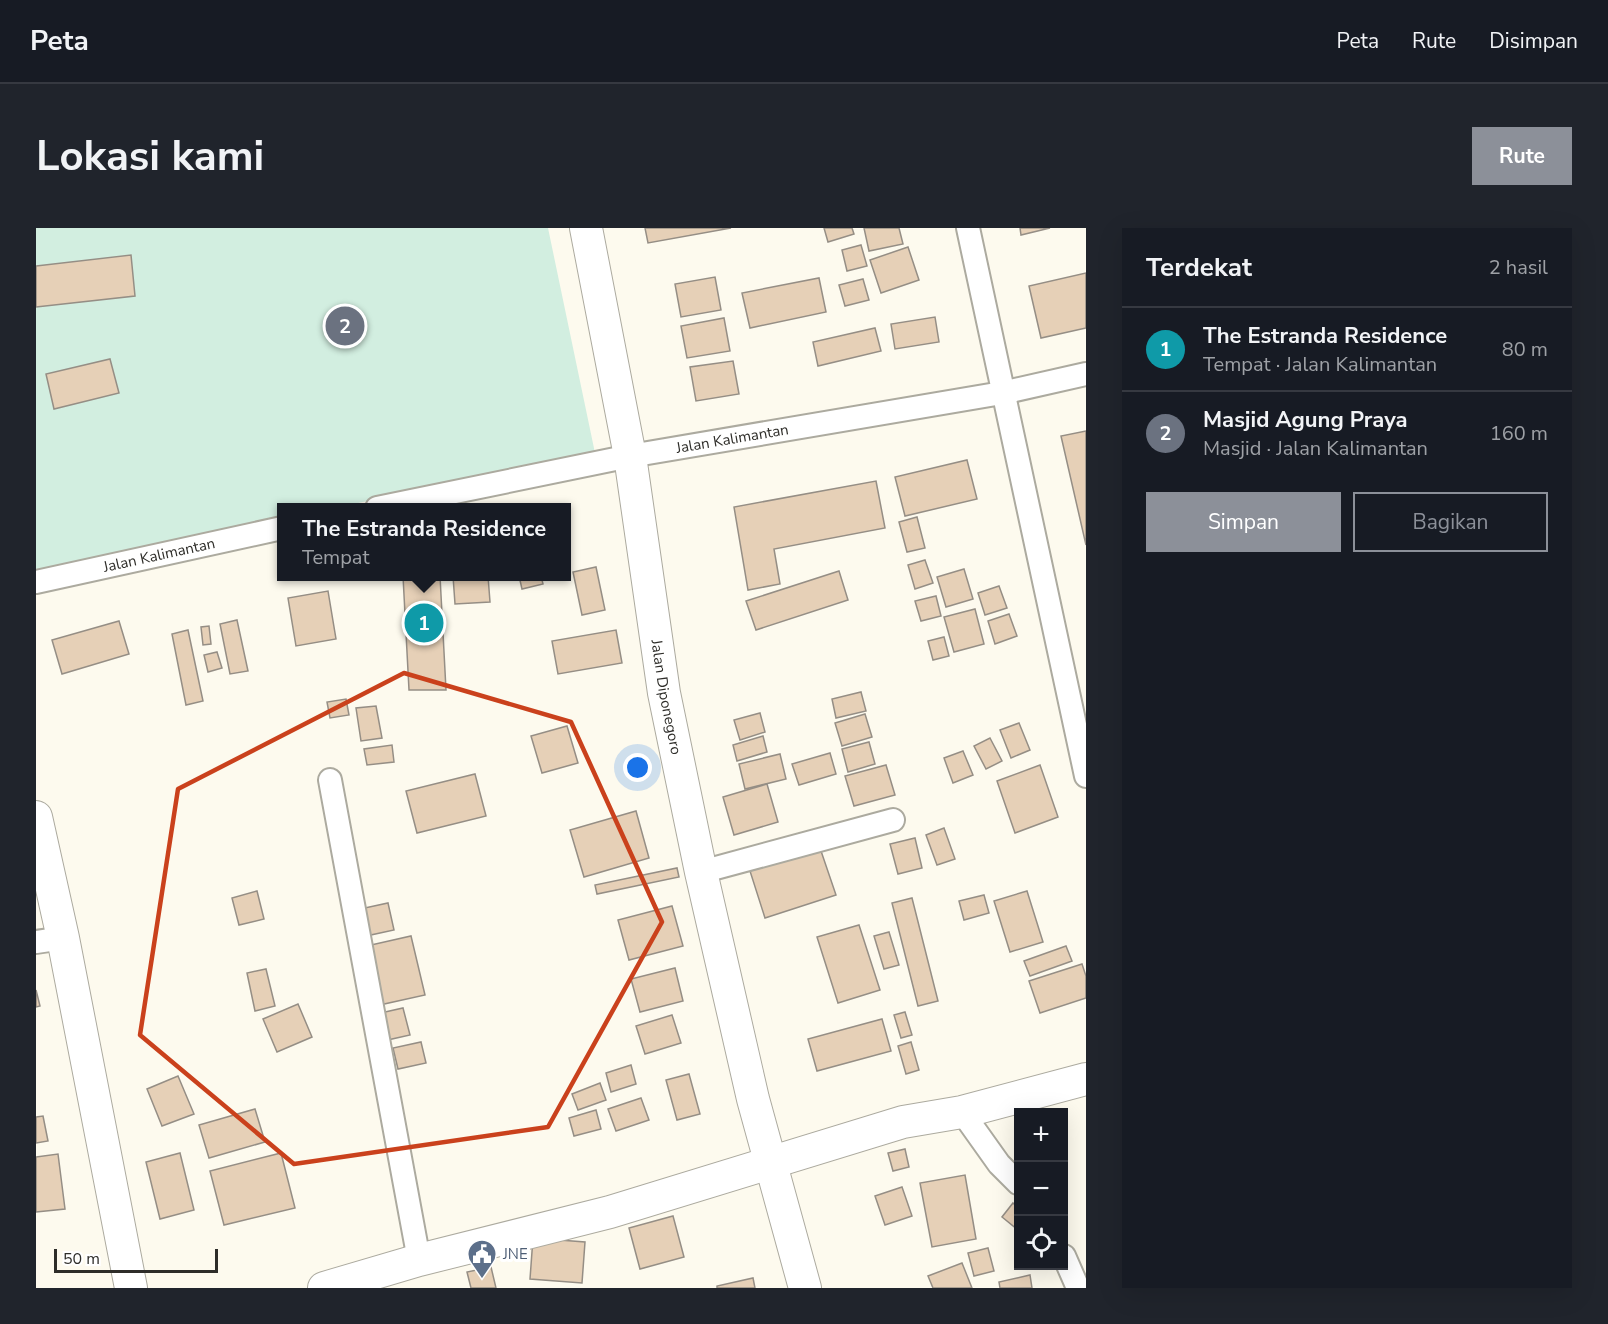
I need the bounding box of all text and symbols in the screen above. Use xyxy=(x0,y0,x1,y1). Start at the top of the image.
text: Peta xyxy=(30,22,89,60)
text: Peta xyxy=(1337,27,1379,55)
text: Rute xyxy=(1412,27,1456,55)
text: Disimpan xyxy=(1489,27,1578,55)
button: Rute xyxy=(1472,127,1572,185)
text: Lokasi kami xyxy=(36,128,264,185)
text: Terdekat xyxy=(1146,250,1252,285)
text: 2 hasil xyxy=(1489,254,1548,281)
pin: 2 xyxy=(326,304,364,348)
text: The Estranda Residence xyxy=(1203,321,1447,351)
text: 1 xyxy=(1160,336,1172,363)
text: 80 m xyxy=(1502,336,1548,363)
text: Tempat · Jalan Kalimantan xyxy=(1203,351,1437,378)
text: Masjid Agung Praya xyxy=(1203,405,1408,435)
street label: Jalan Kalimantan xyxy=(673,419,790,458)
text: 2 xyxy=(1160,420,1172,447)
text: 160 m xyxy=(1490,420,1548,447)
text: Masjid · Jalan Kalimantan xyxy=(1203,435,1428,462)
button: Simpan xyxy=(1146,492,1341,552)
button: Bagikan xyxy=(1353,492,1548,552)
popup xyxy=(277,503,571,581)
text: The Estranda Residence xyxy=(302,514,546,544)
street label: Jalan Kalimantan xyxy=(100,533,217,577)
text: Tempat xyxy=(302,544,369,571)
pin: 1 xyxy=(404,600,444,646)
street label: Jalan Diponegoro xyxy=(646,637,686,756)
your location xyxy=(623,753,652,782)
map controls xyxy=(1014,1108,1068,1270)
button: + xyxy=(1014,1108,1068,1162)
button: − xyxy=(1014,1162,1068,1216)
button: locate xyxy=(1014,1216,1068,1270)
public building icon: JNE xyxy=(466,1238,498,1280)
place label: JNE xyxy=(502,1244,528,1264)
scale bar xyxy=(54,1246,218,1274)
text: 50 m xyxy=(63,1248,100,1270)

